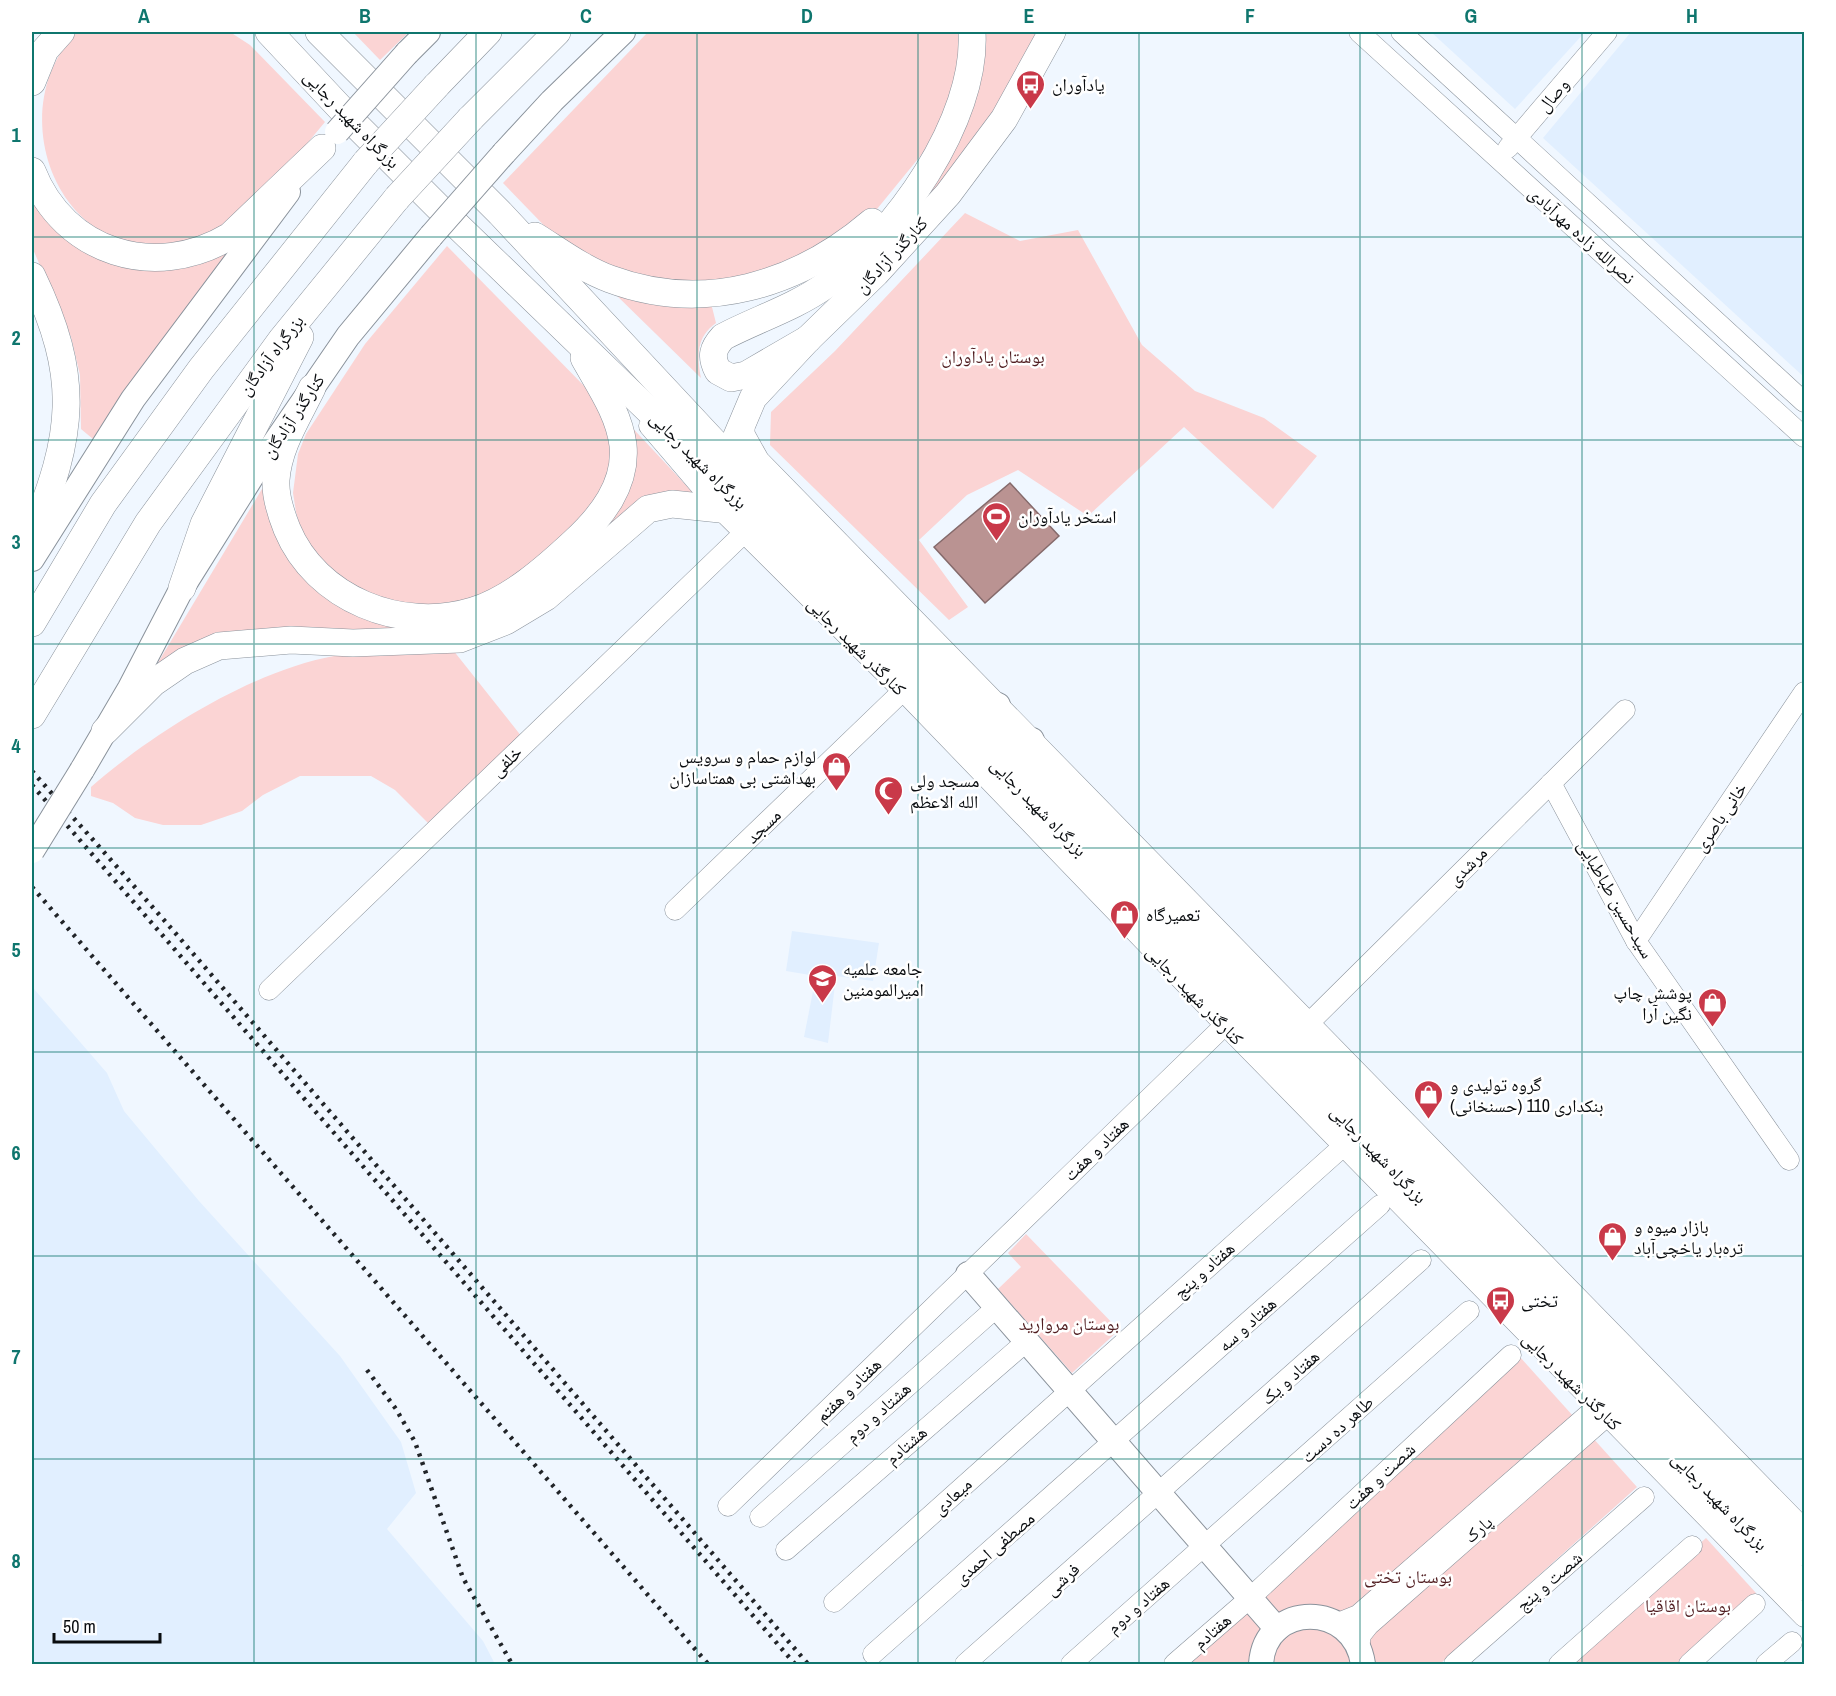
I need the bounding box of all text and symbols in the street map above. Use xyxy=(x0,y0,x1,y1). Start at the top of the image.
text: A xyxy=(138,2,150,29)
text: B xyxy=(359,2,371,29)
text: C xyxy=(580,2,592,29)
text: D xyxy=(801,2,813,29)
text: E xyxy=(1024,2,1035,29)
text: F xyxy=(1245,2,1255,29)
text: G xyxy=(1465,2,1477,29)
text: H xyxy=(1686,2,1698,29)
street label: بزرگراه شهید رجایی xyxy=(298,64,406,174)
bus stop icon: یادآوران xyxy=(1015,68,1047,110)
place label: یادآوران xyxy=(1052,72,1105,97)
street label: وصال xyxy=(1531,73,1575,117)
text: 1 xyxy=(11,121,21,148)
street label: نصرالله زاده مهرآبادی xyxy=(1523,180,1641,290)
street label: کنارگذر آزادگان xyxy=(849,211,934,299)
street label: بزرگراه آزادگان xyxy=(232,309,310,401)
text: 2 xyxy=(11,324,21,351)
park label: بوستان یادآوران xyxy=(941,344,1045,369)
street label: کنارگذر آزادگان xyxy=(256,368,331,463)
street label: بزرگراه شهید رجایی xyxy=(645,406,753,514)
sports icon: استخر یادآوران xyxy=(981,500,1013,542)
place label: استخر یادآوران xyxy=(1018,504,1117,529)
text: 3 xyxy=(11,528,21,555)
street label: کنارگذر شهید رجایی xyxy=(802,591,912,701)
text: 4 xyxy=(11,732,21,759)
street label: خلفی xyxy=(485,740,527,782)
place label: لوازم حمام و سرویس بهداشتی بی همتاسازان xyxy=(669,744,816,790)
shop icon: لوازم حمام و سرویس بهداشتی بی همتاسازان xyxy=(821,750,853,792)
street label: بزرگراه شهید رجایی xyxy=(985,752,1093,862)
place label: مسجد ولی الله الاعظم xyxy=(910,768,979,814)
mosque icon: مسجد ولی الله الاعظم xyxy=(873,774,905,816)
street label: خانی باصری xyxy=(1687,777,1753,857)
street label: مسجد xyxy=(740,803,786,849)
street label: سیدحسین طباطبایی xyxy=(1572,835,1660,963)
street label: مرشدی xyxy=(1442,841,1492,891)
shop icon: تعمیرگاه xyxy=(1109,898,1141,940)
place label: تعمیرگاه xyxy=(1146,902,1200,927)
text: 5 xyxy=(11,936,21,963)
street label: کنارگذر شهید رجایی xyxy=(1141,939,1250,1051)
place label: جامعه علمیه امیرالمومنین xyxy=(843,956,924,1002)
school or university icon: جامعه علمیه امیرالمومنین xyxy=(806,962,838,1004)
place label: پوشش چاپ نگین آرا xyxy=(1613,980,1692,1026)
shop icon: پوشش چاپ نگین آرا xyxy=(1697,986,1729,1028)
place label: گروه تولیدی و بنکداری 110 (حسنخانی) xyxy=(1450,1072,1603,1118)
shop icon: گروه تولیدی و بنکداری 110 (حسنخانی) xyxy=(1413,1078,1445,1120)
street label: بزرگراه شهید رجایی xyxy=(1325,1099,1433,1209)
street label: هفتاد و هفت xyxy=(1058,1112,1134,1186)
text: 6 xyxy=(11,1139,21,1166)
place label: بازار میوه و تره‌بار یاخچی‌آباد xyxy=(1634,1214,1743,1260)
shop icon: بازار میوه و تره‌بار یاخچی‌آباد xyxy=(1597,1220,1629,1262)
street label: هفتاد و پنج xyxy=(1168,1236,1240,1304)
bus stop icon: تختی xyxy=(1484,1284,1516,1326)
place label: تختی xyxy=(1521,1288,1558,1313)
street label: هفتاد و سه xyxy=(1212,1291,1282,1357)
park label: بوستان مروارید xyxy=(1019,1311,1119,1336)
street label: کنارگذر شهید رجایی xyxy=(1517,1326,1627,1436)
text: 7 xyxy=(11,1343,21,1370)
street label: هفتاد و یک xyxy=(1255,1344,1325,1410)
street label: هفتاد و هفتم xyxy=(809,1352,887,1428)
street label: هشتاد و دوم xyxy=(840,1376,916,1448)
street label: طاهر ده دست xyxy=(1295,1390,1379,1468)
street label: هشتادم xyxy=(880,1420,932,1470)
street label: شصت و هفت xyxy=(1339,1437,1421,1515)
street label: بزرگراه شهید رجایی xyxy=(1666,1446,1774,1556)
street label: میعادی xyxy=(927,1472,977,1520)
street label: مصطفی احمدی xyxy=(948,1506,1040,1590)
street label: پارک xyxy=(1458,1510,1498,1548)
street label: شصت و پنج xyxy=(1510,1545,1588,1617)
text: 8 xyxy=(11,1547,21,1574)
street label: فرشی xyxy=(1039,1557,1085,1601)
park label: بوستان تختی xyxy=(1364,1564,1452,1589)
street label: هفتاد و دوم xyxy=(1101,1571,1175,1639)
park label: بوستان اقاقیا xyxy=(1645,1593,1731,1618)
scale bar xyxy=(54,1606,160,1644)
street label: هفتادم xyxy=(1187,1607,1237,1655)
text: 50 m xyxy=(63,1614,96,1639)

